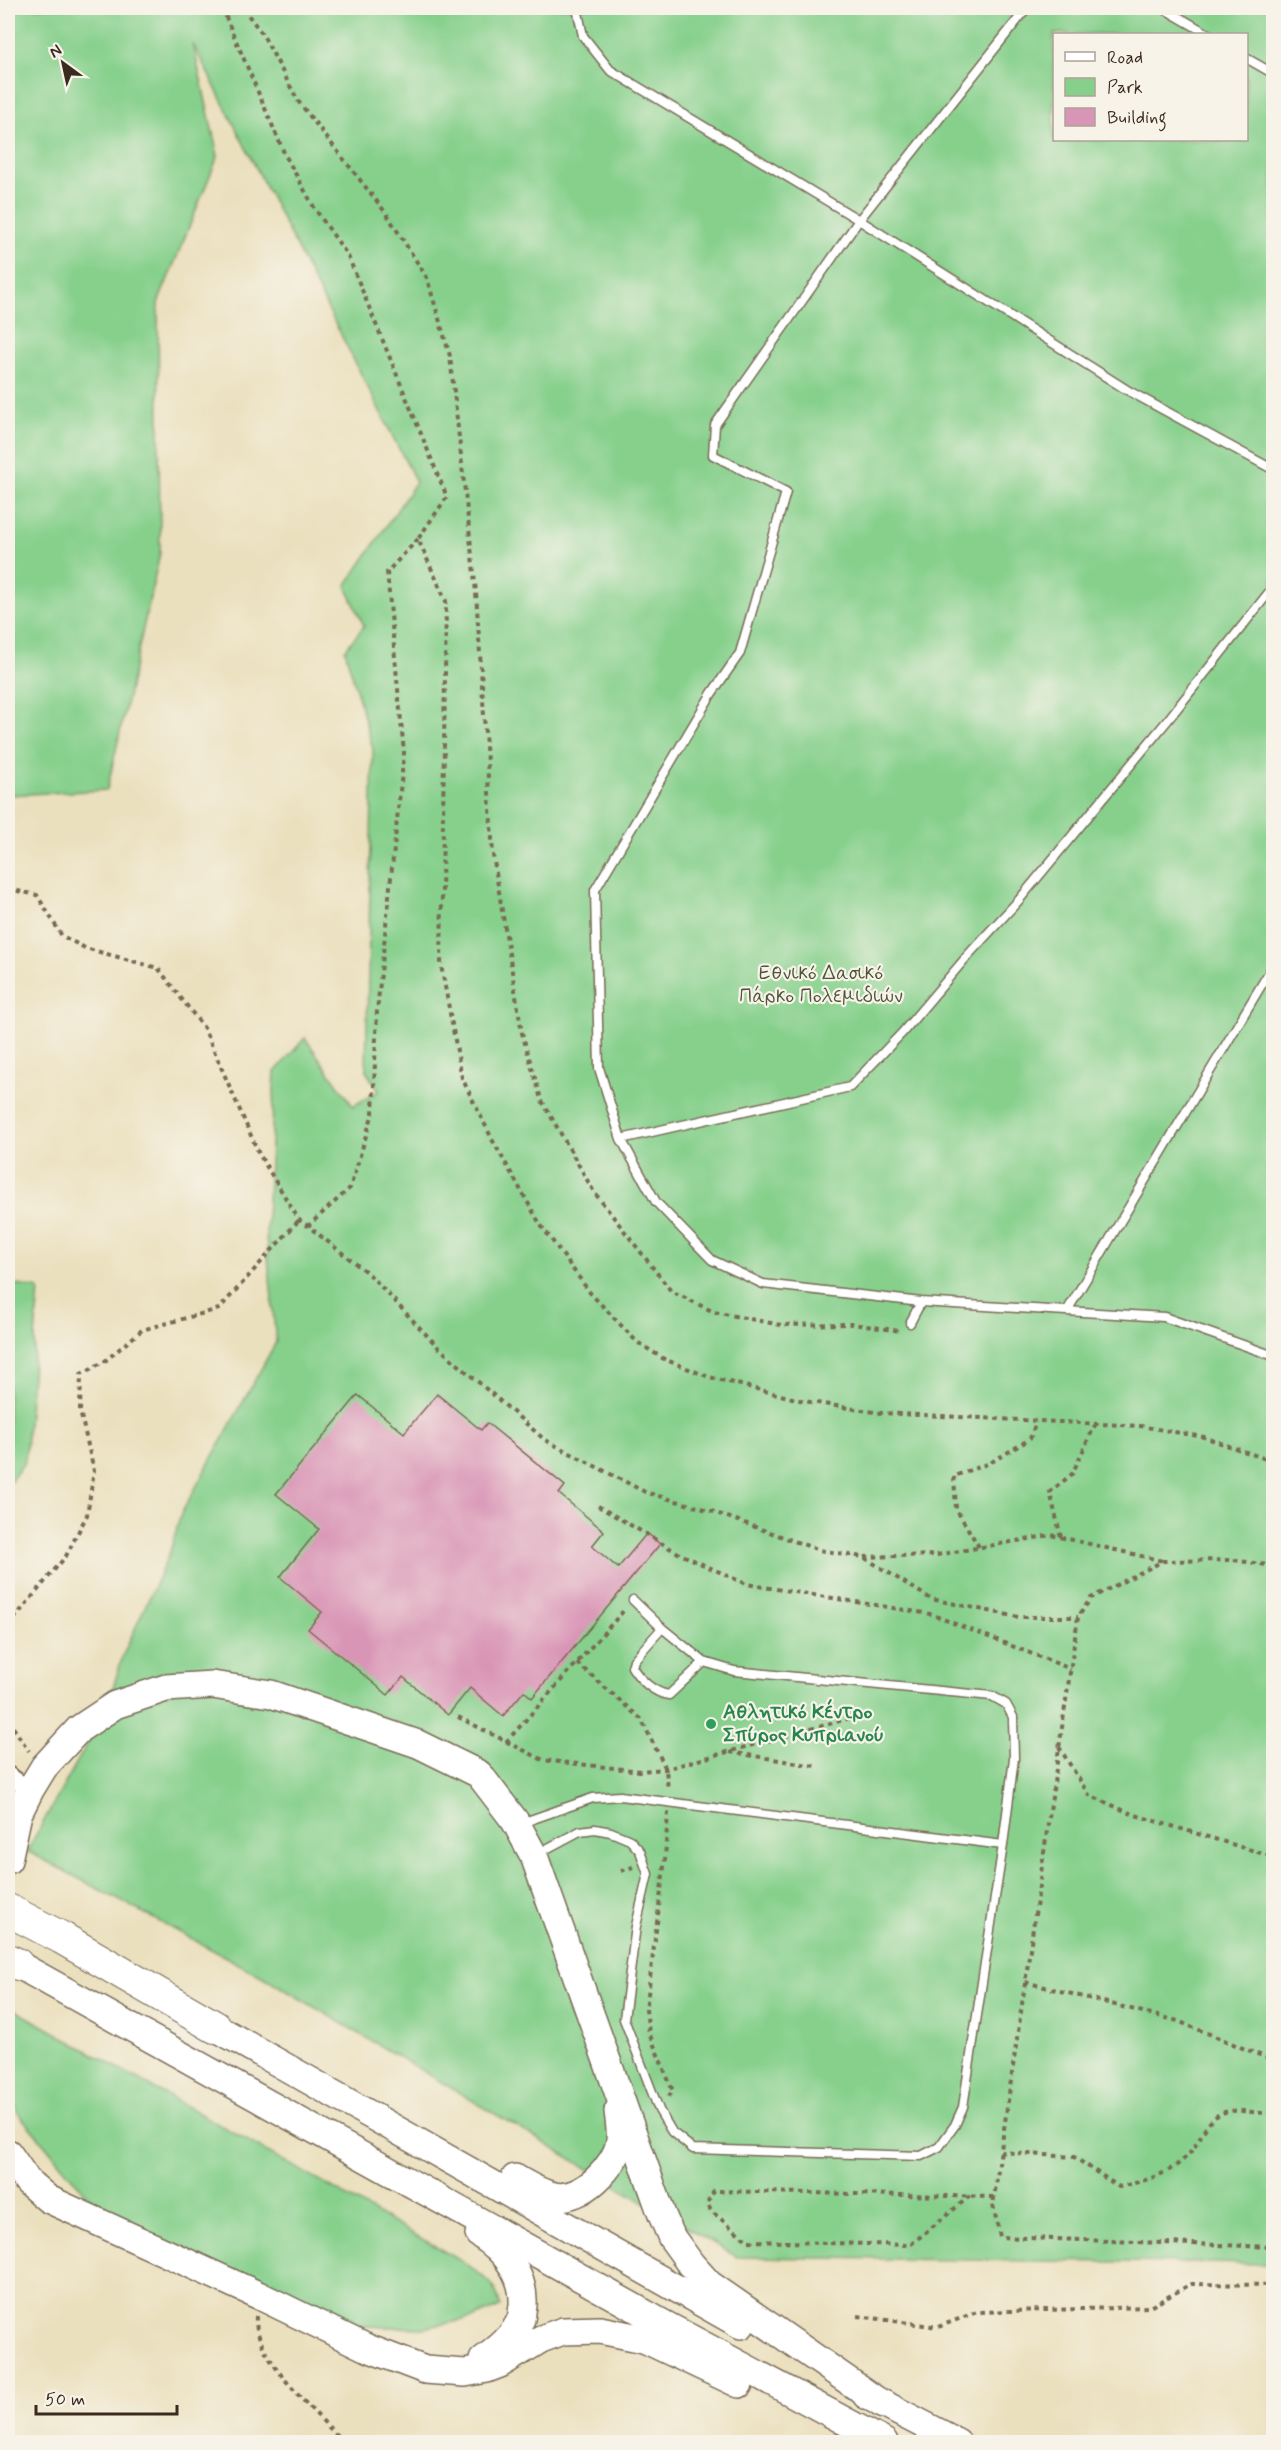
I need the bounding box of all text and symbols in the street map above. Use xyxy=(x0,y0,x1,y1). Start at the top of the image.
north arrow xyxy=(33,33,93,93)
legend xyxy=(1053,33,1248,141)
text: N xyxy=(45,40,66,63)
text: Road xyxy=(1107,46,1143,70)
text: Park xyxy=(1107,76,1143,100)
text: Building xyxy=(1107,106,1167,132)
park label: Εθνικό Δασικό Πάρκο Πολεμιδιών xyxy=(739,960,903,1010)
place label: Αθλητικό Κέντρο Σπύρος Κυπριανού xyxy=(723,1698,884,1749)
marker: Αθλητικό Κέντρο Σπύρος Κυπριανού xyxy=(704,1717,718,1731)
scale bar xyxy=(36,2378,177,2416)
text: 50 m xyxy=(45,2388,85,2412)

